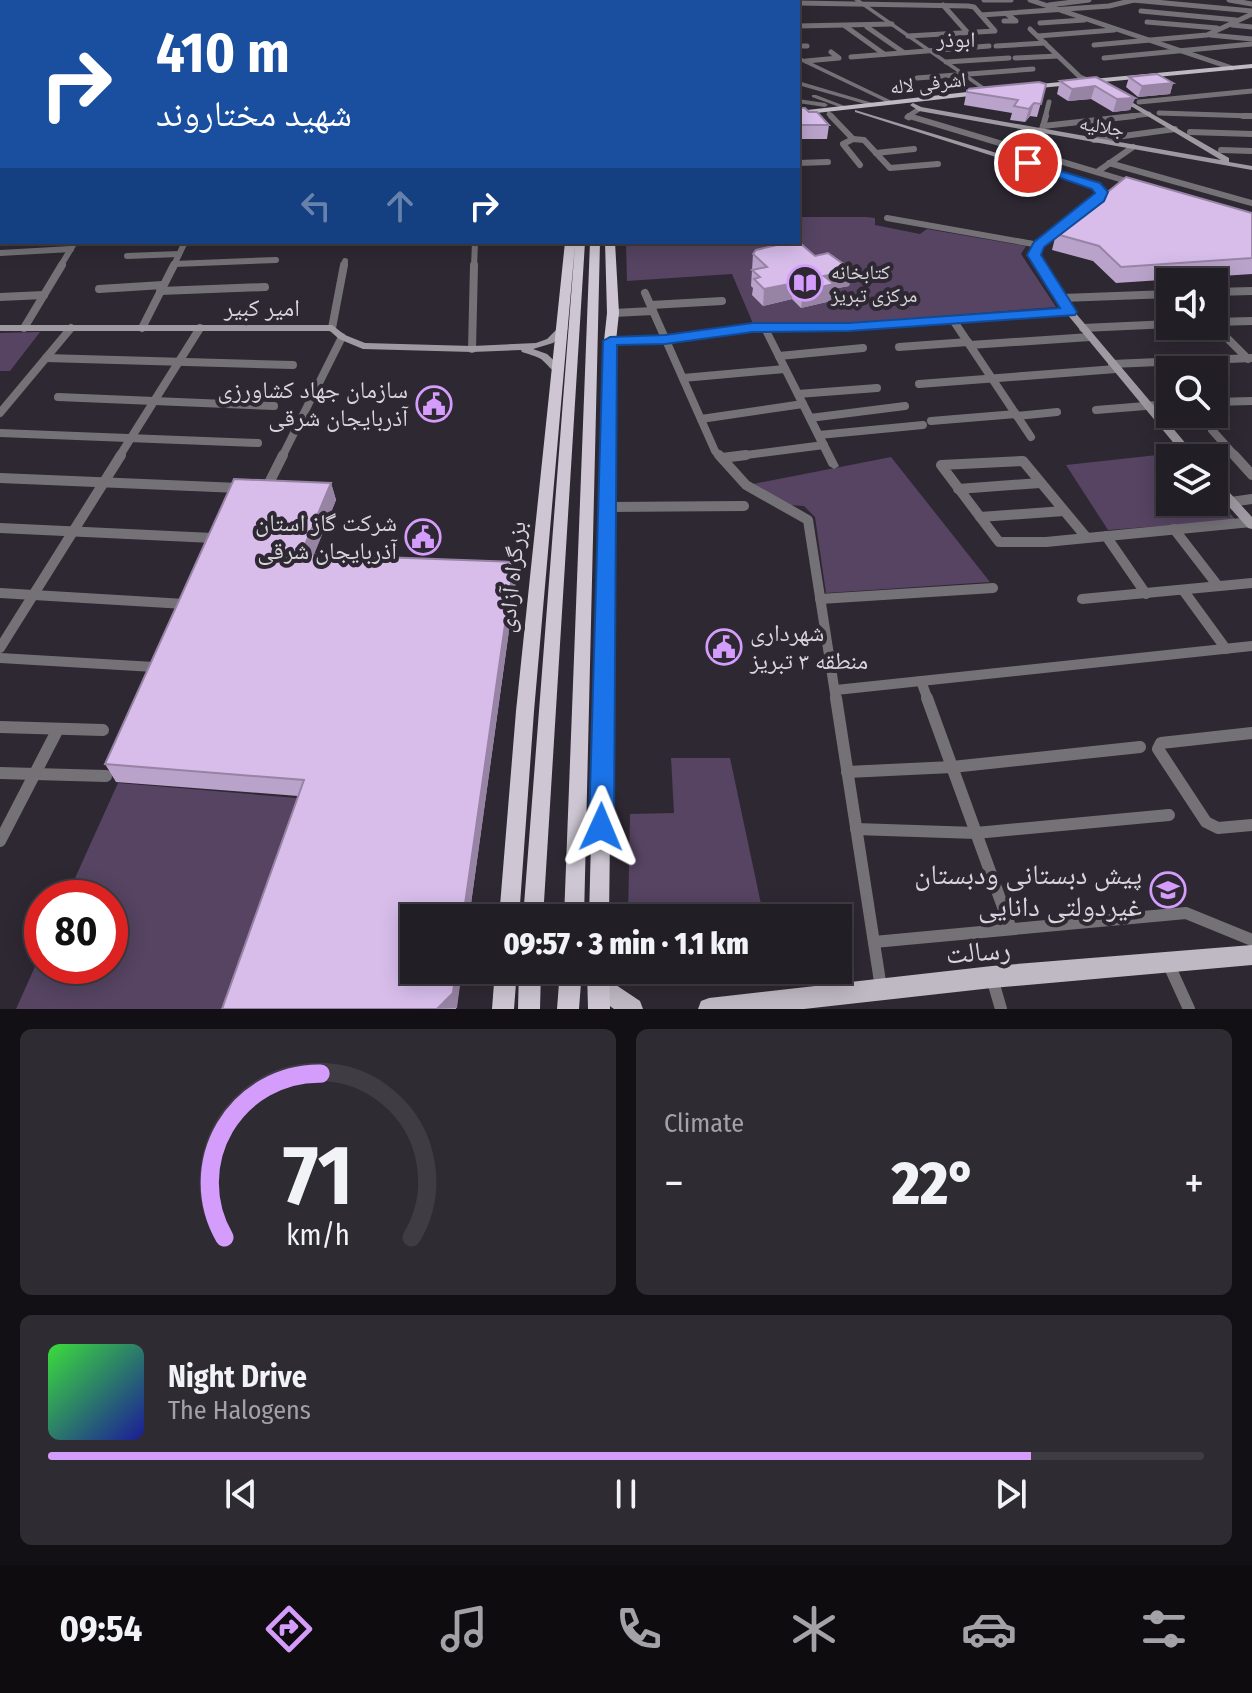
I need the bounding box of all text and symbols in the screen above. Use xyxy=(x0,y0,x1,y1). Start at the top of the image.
text: 410 m xyxy=(156,20,290,87)
district label: ابوذر xyxy=(935,26,976,53)
icon: right xyxy=(24,32,128,136)
street label: اشرفی لاله xyxy=(889,67,967,99)
text: شهید مختاروند xyxy=(156,92,352,136)
street label: جلالیه xyxy=(1078,111,1127,141)
pin xyxy=(994,129,1062,197)
icon: arrive xyxy=(1006,141,1050,185)
icon: left xyxy=(294,184,338,228)
icon: ahead xyxy=(378,184,422,228)
icon: right xyxy=(462,184,506,228)
place label: کتابخانه مرکزى تبریز xyxy=(830,260,917,307)
library icon: کتابخانه مرکزى تبریز xyxy=(786,264,824,302)
map controls xyxy=(1156,268,1228,516)
button: sound xyxy=(1156,268,1228,340)
street label: امیر کبیر xyxy=(223,294,300,322)
button: search xyxy=(1156,356,1228,428)
place label: سازمان جهاد کشاورزی آذربایجان شرقی xyxy=(218,376,409,432)
public building icon: سازمان جهاد کشاورزی آذربایجان شرقی xyxy=(415,385,453,423)
button: layers xyxy=(1156,444,1228,516)
place label: شرکت گاز استان آذربایجان شرقی xyxy=(255,509,398,565)
public building icon: شرکت گاز استان آذربایجان شرقی xyxy=(404,518,442,556)
street label: بزرگراه آزادی xyxy=(492,520,532,634)
place label: شهرداری منطقه ۳ تبریز xyxy=(749,619,868,675)
public building icon: شهرداری منطقه ۳ تبریز xyxy=(705,628,743,666)
position arrow xyxy=(559,785,643,869)
place label: پیش دبستانی ودبستان غیردولتی دانایی xyxy=(914,858,1142,924)
school or university icon: پیش دبستانی ودبستان غیردولتی دانایی xyxy=(1149,871,1187,909)
speed limit sign: 80 xyxy=(24,880,128,984)
text: 09:57 · 3 min · 1.1 km xyxy=(503,926,749,962)
street label: رسالت xyxy=(944,932,1012,971)
text: Climate xyxy=(664,1108,744,1139)
text: 71 xyxy=(283,1126,353,1226)
text: 22° xyxy=(892,1148,976,1220)
text: − xyxy=(664,1157,684,1210)
text: + xyxy=(1184,1157,1204,1210)
text: km/h xyxy=(286,1218,350,1253)
text: Night Drive xyxy=(168,1359,307,1395)
text: The Halogens xyxy=(168,1395,311,1426)
icon: previous xyxy=(219,1472,263,1516)
icon: pause xyxy=(604,1472,648,1516)
icon: next xyxy=(989,1472,1033,1516)
icon: directions xyxy=(261,1601,317,1657)
icon: music xyxy=(436,1601,492,1657)
icon: phone xyxy=(611,1601,667,1657)
icon: climate xyxy=(786,1601,842,1657)
icon: car xyxy=(961,1601,1017,1657)
icon: filters xyxy=(1136,1601,1192,1657)
text: 09:54 xyxy=(60,1607,142,1651)

